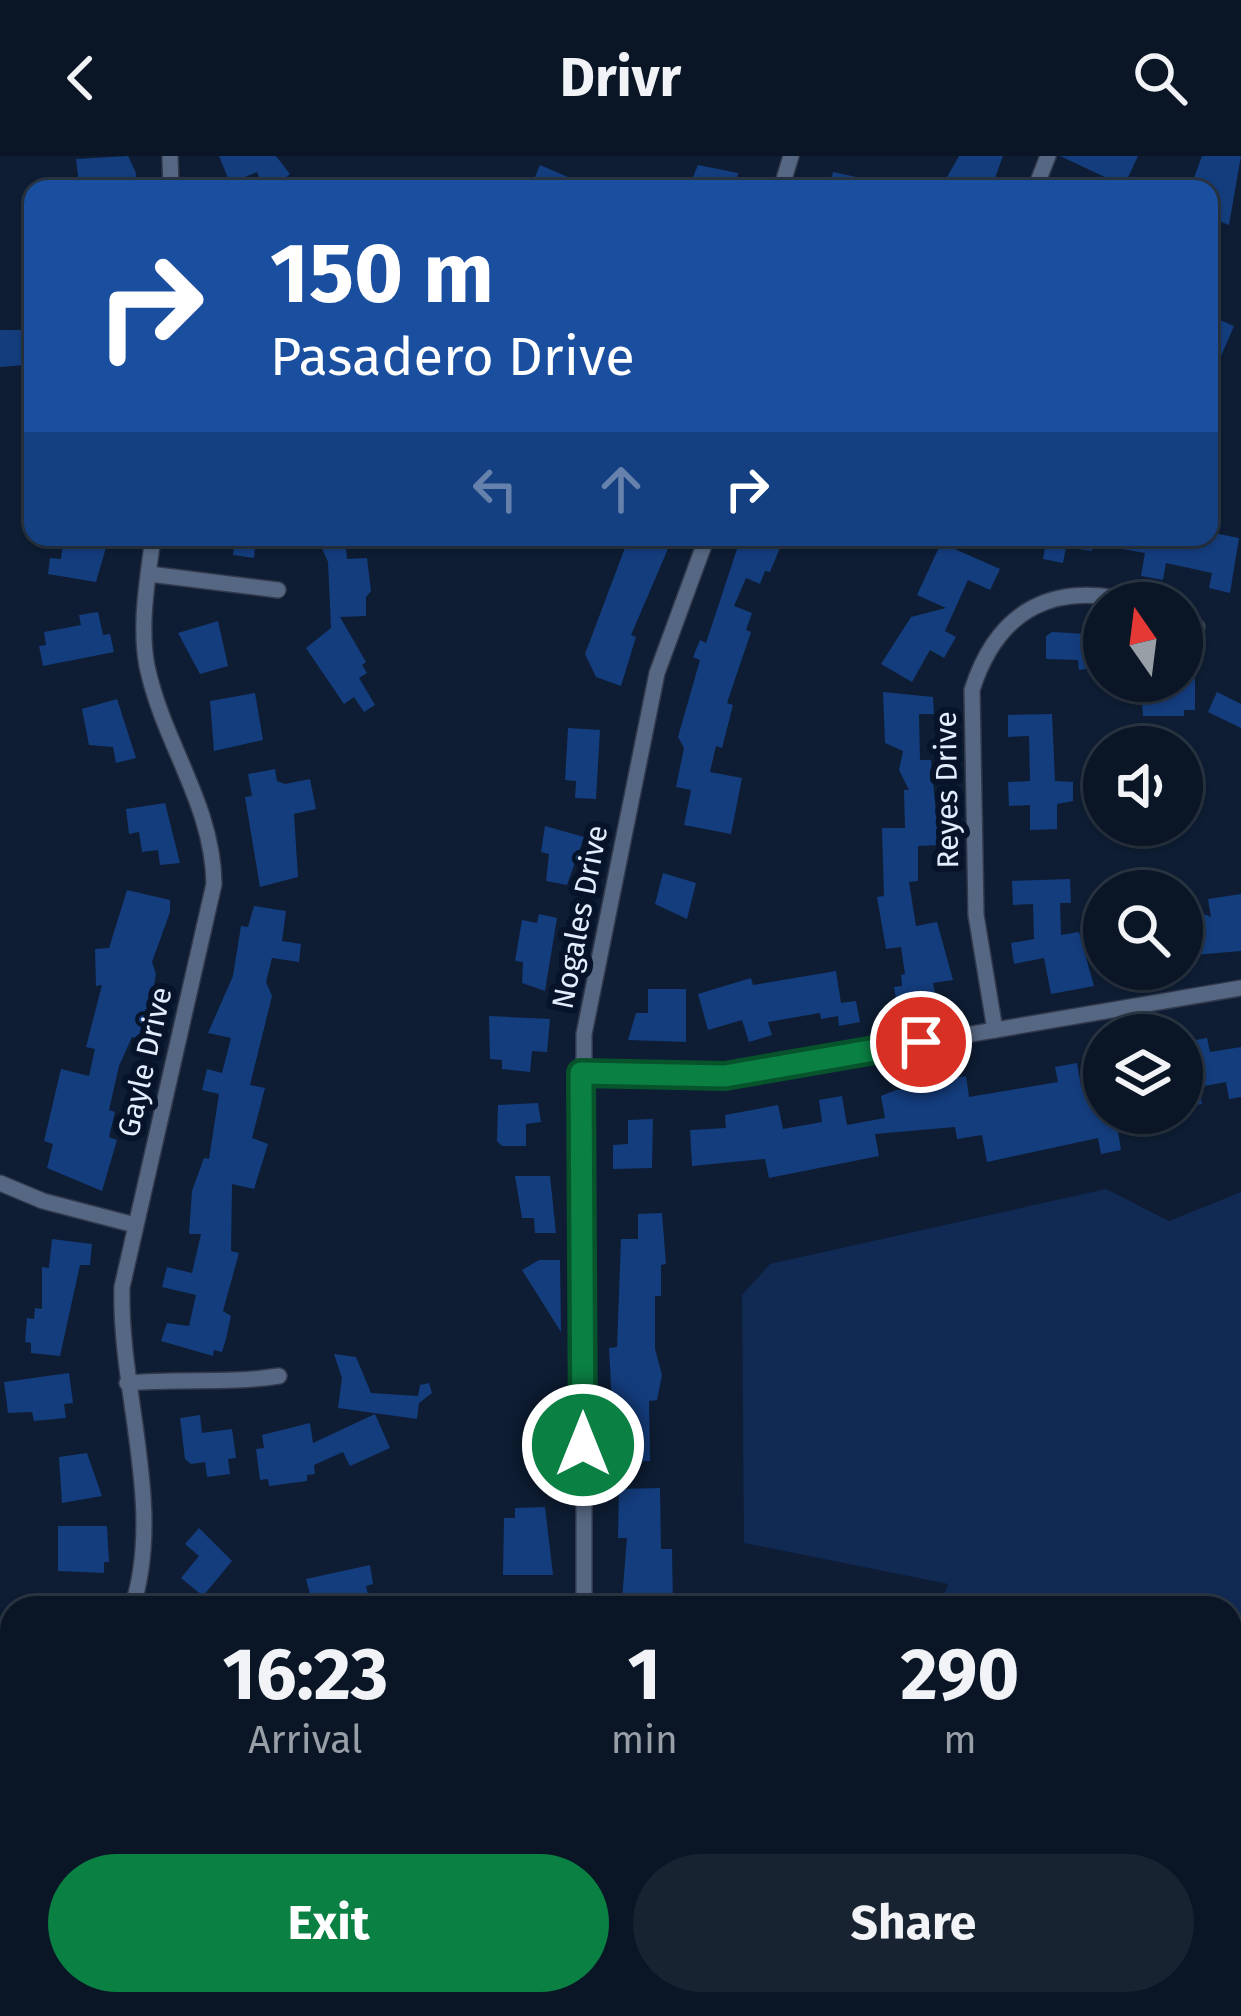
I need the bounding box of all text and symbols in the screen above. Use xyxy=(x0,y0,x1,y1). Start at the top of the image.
icon: back xyxy=(48,45,114,111)
icon: search xyxy=(1127,45,1193,111)
text: Drivr xyxy=(560,46,681,110)
text: 150 m xyxy=(270,223,494,324)
icon: right xyxy=(72,228,228,384)
text: Pasadero Drive xyxy=(270,325,635,389)
icon: left xyxy=(462,456,528,522)
icon: ahead xyxy=(588,456,654,522)
icon: right xyxy=(714,456,780,522)
north arrow xyxy=(1083,582,1203,702)
map controls xyxy=(1083,582,1203,1134)
street label: Reyes Drive xyxy=(928,711,966,869)
button: sound xyxy=(1083,726,1203,846)
street label: Nogales Drive xyxy=(545,822,615,1012)
button: search xyxy=(1083,870,1203,990)
street label: Gayle Drive xyxy=(110,983,180,1141)
pin xyxy=(870,991,972,1093)
icon: arrive xyxy=(888,1009,954,1075)
button: layers xyxy=(1083,1014,1203,1134)
position arrow xyxy=(520,1382,646,1508)
text: 16:23 xyxy=(223,1632,388,1718)
text: 1 xyxy=(628,1632,661,1718)
text: 290 xyxy=(900,1632,1019,1718)
text: Arrival xyxy=(248,1717,362,1763)
text: min xyxy=(611,1717,678,1763)
text: m xyxy=(943,1717,977,1763)
button: Exit xyxy=(48,1854,609,1992)
button: Share xyxy=(633,1854,1194,1992)

